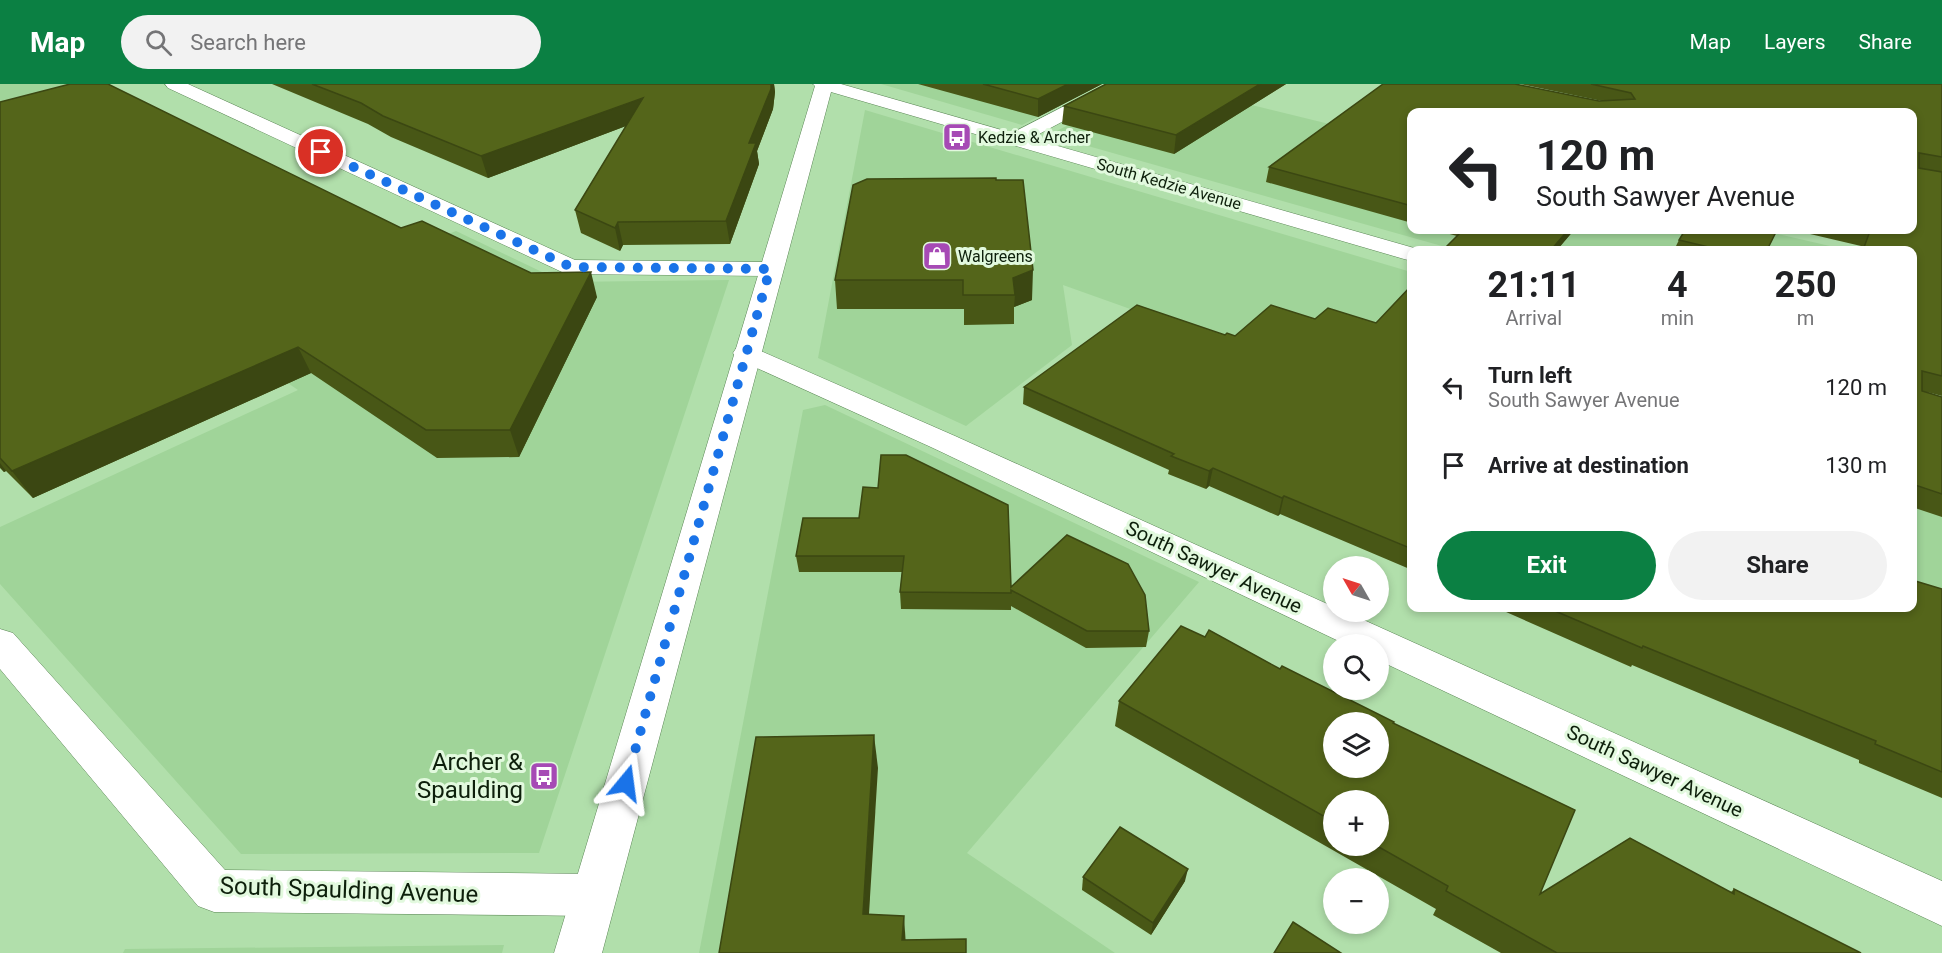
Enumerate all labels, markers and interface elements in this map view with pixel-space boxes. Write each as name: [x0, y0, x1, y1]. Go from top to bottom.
search box: [121, 15, 541, 69]
text: Map: [30, 26, 85, 59]
icon: search: [142, 26, 175, 59]
text: Search here: [190, 30, 306, 55]
text: Map: [1689, 30, 1731, 54]
text: Layers: [1764, 30, 1825, 54]
text: Share: [1858, 30, 1912, 54]
bus stop icon: Kedzie & Archer: [941, 121, 973, 153]
pin: [295, 126, 346, 177]
place label: Kedzie & Archer: [978, 128, 1091, 147]
text: 120 m: [1536, 131, 1655, 180]
icon: left: [1437, 132, 1515, 210]
icon: arrive: [304, 135, 337, 168]
street label: South Kedzie Avenue: [1095, 154, 1243, 214]
text: South Sawyer Avenue: [1536, 181, 1795, 213]
shop icon: Walgreens: [921, 240, 953, 272]
place label: Walgreens: [958, 247, 1033, 266]
text: 21:11: [1487, 264, 1580, 306]
text: 4: [1667, 264, 1688, 306]
text: 250: [1775, 264, 1837, 306]
text: Arrival: [1505, 306, 1562, 330]
text: min: [1661, 306, 1694, 330]
text: m: [1797, 306, 1814, 330]
text: Turn left: [1488, 363, 1572, 388]
icon: left: [1437, 371, 1470, 404]
text: 120 m: [1825, 375, 1887, 400]
text: South Sawyer Avenue: [1488, 388, 1680, 412]
icon: arrive: [1437, 449, 1470, 482]
text: Arrive at destination: [1488, 453, 1689, 478]
text: 130 m: [1825, 453, 1887, 478]
street label: South Sawyer Avenue: [1122, 516, 1306, 618]
button: Exit: [1437, 531, 1656, 600]
button: Share: [1668, 531, 1887, 600]
north arrow: [1323, 556, 1389, 622]
map controls: [1323, 556, 1389, 934]
button: search: [1323, 634, 1389, 700]
button: layers: [1323, 712, 1389, 778]
street label: South Sawyer Avenue: [1563, 720, 1747, 822]
place label: Archer & Spaulding: [417, 748, 523, 804]
position arrow: [594, 751, 658, 815]
bus stop icon: Archer & Spaulding: [528, 760, 560, 792]
button: +: [1323, 790, 1389, 856]
button: −: [1323, 868, 1389, 934]
street label: South Spaulding Avenue: [219, 871, 479, 909]

